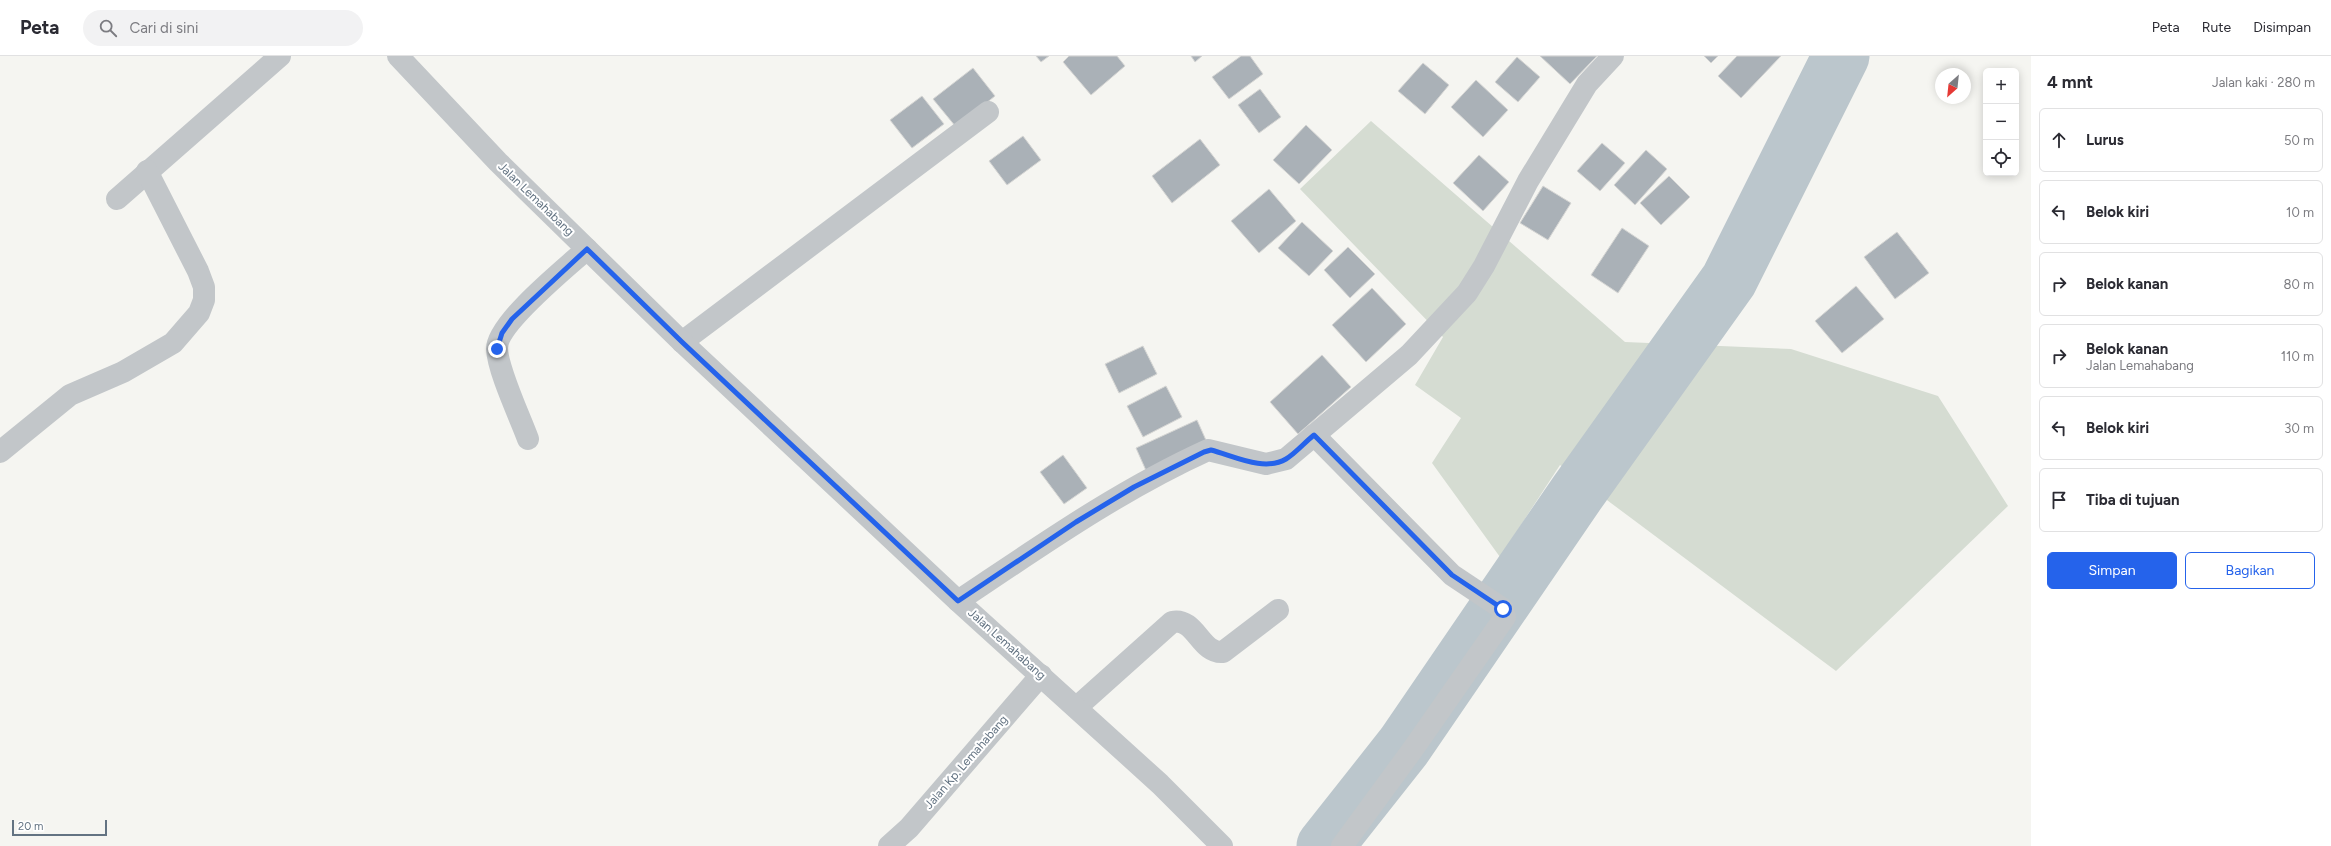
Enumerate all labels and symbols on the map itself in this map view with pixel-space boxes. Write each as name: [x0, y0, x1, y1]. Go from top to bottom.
north arrow: [1935, 68, 1971, 104]
street label: Jalan Lemahabang: [495, 159, 577, 239]
route end: [488, 340, 506, 358]
route start: [1494, 600, 1512, 618]
street label: Jalan Lemahabang: [965, 605, 1049, 683]
street label: Jalan Kp. Lemahabang: [922, 712, 1010, 812]
scale bar: [12, 818, 107, 837]

